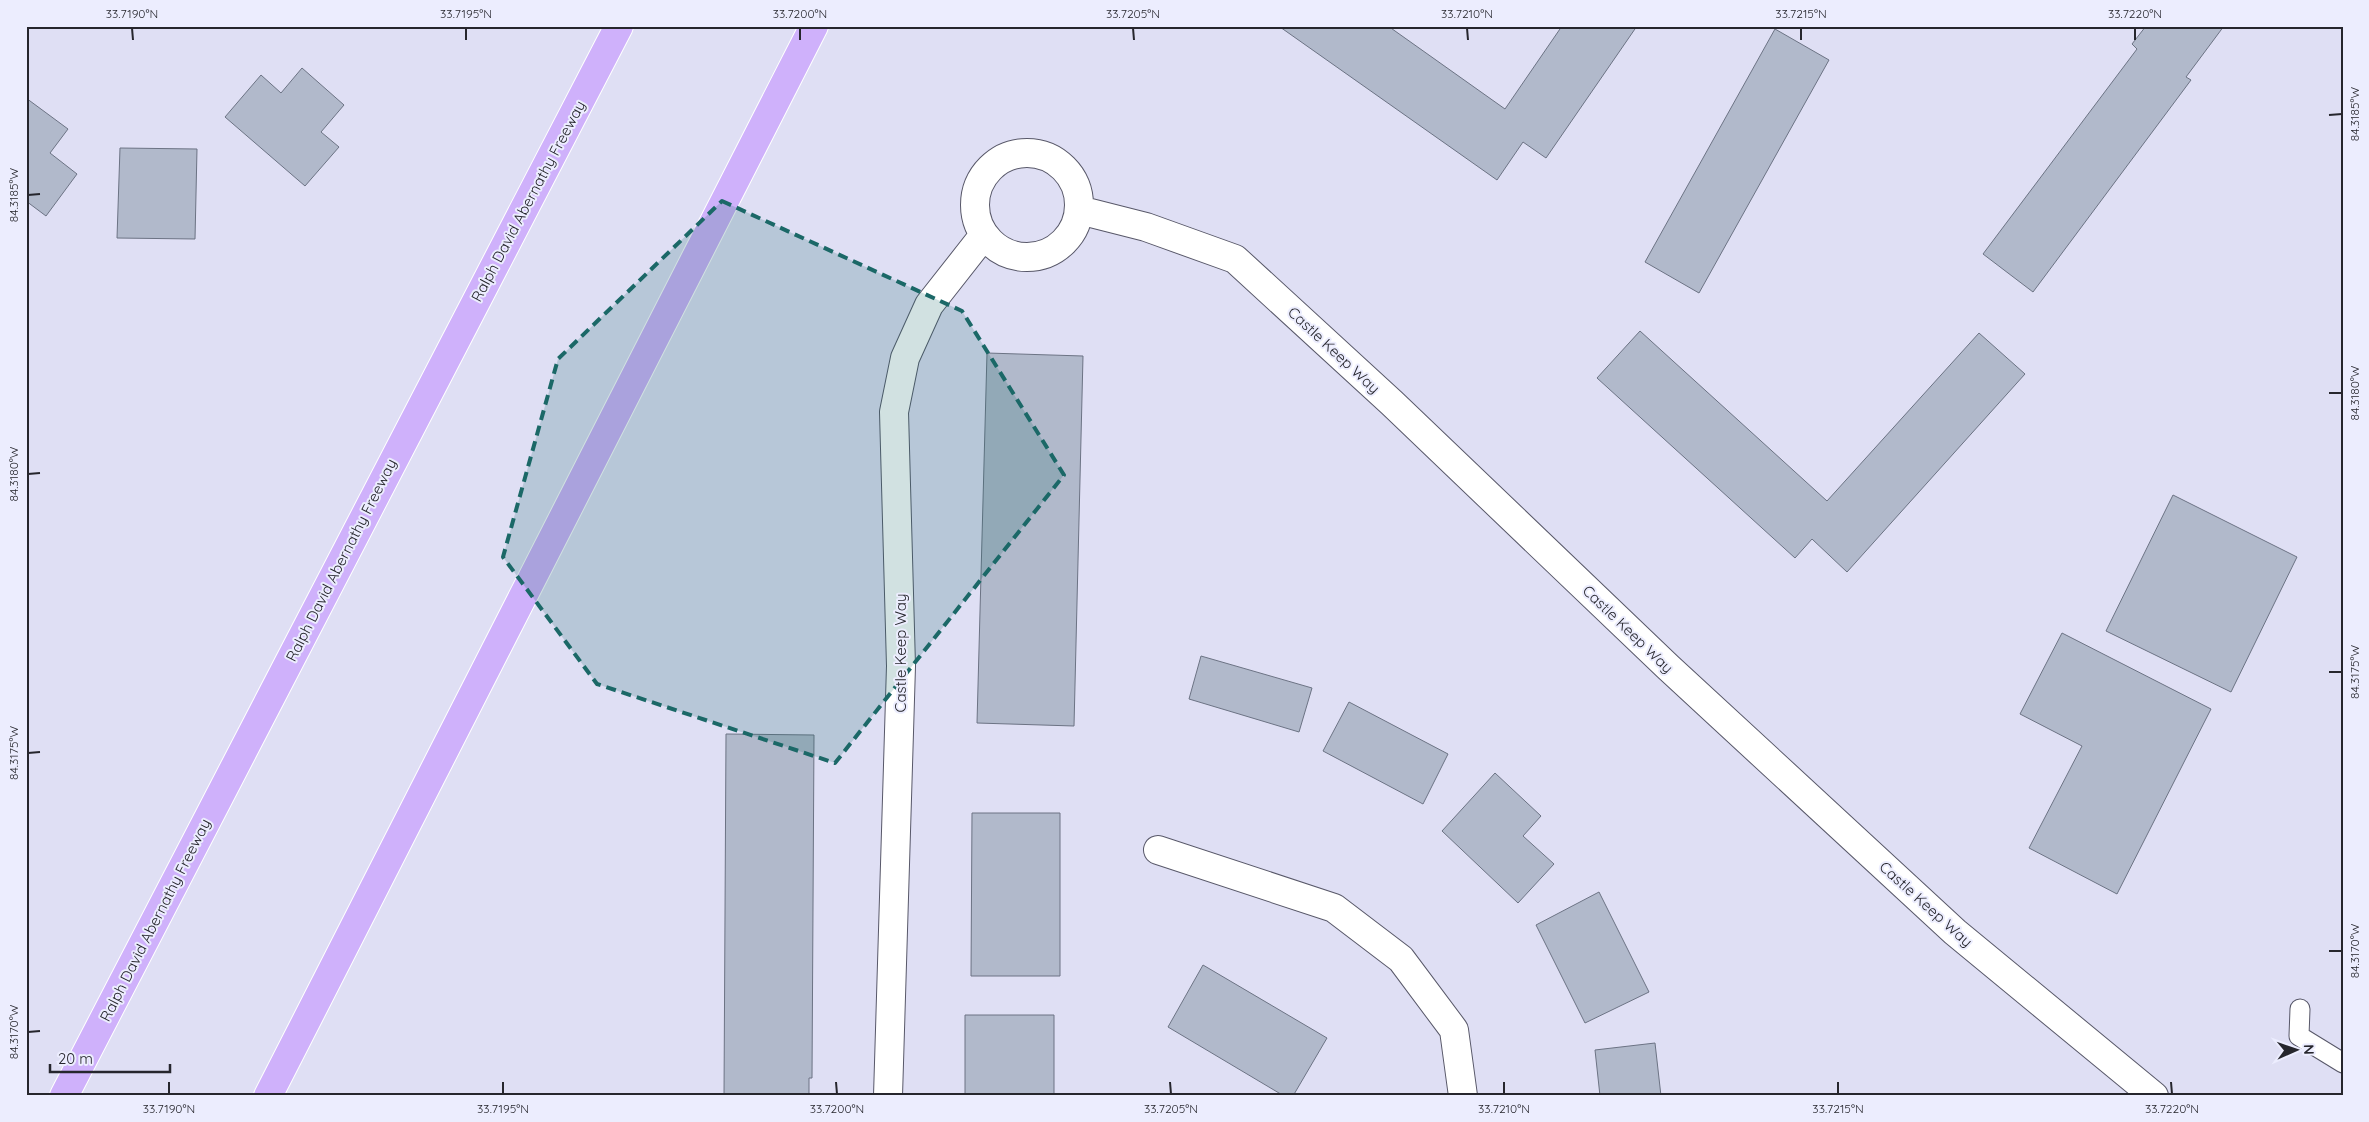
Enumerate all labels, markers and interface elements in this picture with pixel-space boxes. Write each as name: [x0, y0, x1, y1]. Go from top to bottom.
text: 33.7190°N: [106, 6, 158, 21]
text: 33.7195°N: [440, 6, 492, 21]
text: 33.7200°N: [773, 6, 827, 21]
text: 33.7205°N: [1106, 6, 1160, 21]
text: 33.7210°N: [1441, 6, 1493, 21]
text: 33.7215°N: [1775, 6, 1827, 21]
text: 33.7220°N: [2108, 6, 2162, 21]
text: 84.3185°W: [2347, 86, 2362, 141]
street label: Ralph David Abernathy Freeway: [467, 97, 589, 305]
text: 84.3185°W: [6, 167, 21, 222]
street label: Castle Keep Way: [1284, 303, 1384, 397]
text: 84.3180°W: [2347, 365, 2362, 420]
text: 84.3180°W: [6, 446, 21, 501]
street label: Ralph David Abernathy Freeway: [281, 455, 401, 665]
street label: Castle Keep Way: [1579, 581, 1677, 677]
street label: Castle Keep Way: [891, 594, 910, 712]
text: 84.3175°W: [2347, 645, 2362, 699]
text: 84.3175°W: [6, 726, 21, 780]
street label: Ralph David Abernathy Freeway: [95, 815, 215, 1025]
street label: Castle Keep Way: [1876, 857, 1976, 951]
text: 84.3170°W: [2347, 923, 2362, 978]
text: 84.3170°W: [6, 1004, 21, 1059]
north arrow: [2272, 1024, 2322, 1074]
scale bar: [50, 1042, 170, 1074]
text: N: [2300, 1044, 2318, 1055]
text: 20 m: [58, 1049, 93, 1068]
text: 33.7190°N: [143, 1101, 195, 1116]
text: 33.7195°N: [477, 1101, 529, 1116]
text: 33.7200°N: [810, 1101, 864, 1116]
text: 33.7205°N: [1144, 1101, 1198, 1116]
text: 33.7210°N: [1478, 1101, 1530, 1116]
text: 33.7215°N: [1812, 1101, 1864, 1116]
text: 33.7220°N: [2145, 1101, 2199, 1116]

